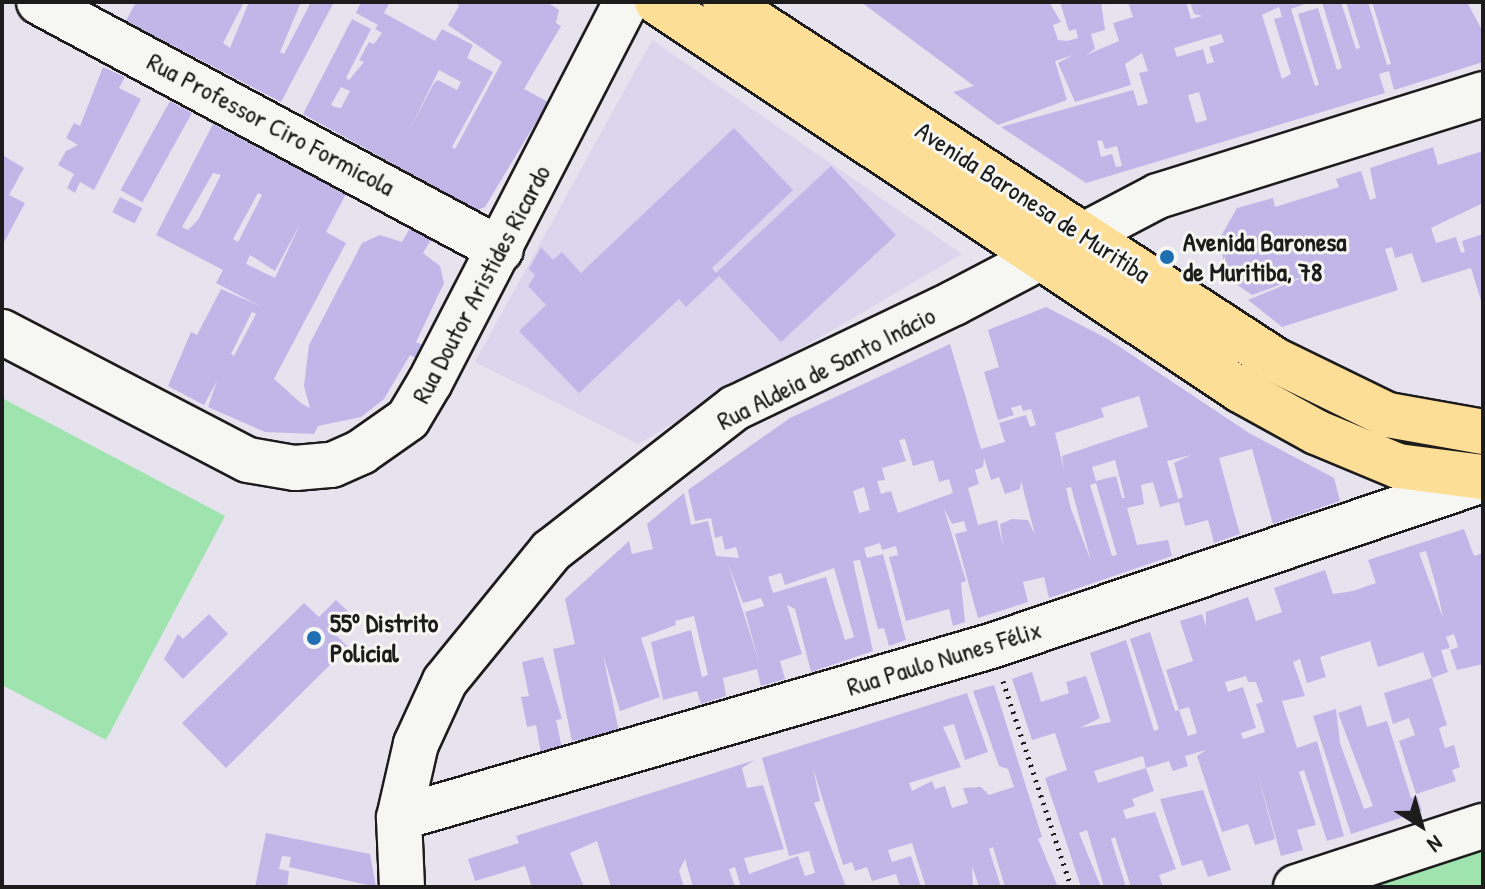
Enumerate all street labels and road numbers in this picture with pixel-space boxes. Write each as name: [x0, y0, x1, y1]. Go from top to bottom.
street label: Rua Professor Ciro Formicola: [142, 46, 400, 202]
street label: Avenida Baronesa de Muritiba: [910, 114, 1156, 290]
street label: Rua Doutor Aristides Ricardo: [405, 160, 557, 408]
street label: Rua Aldeia de Santo Inácio: [712, 299, 940, 437]
street label: Rua Paulo Nunes Félix: [843, 614, 1045, 702]

